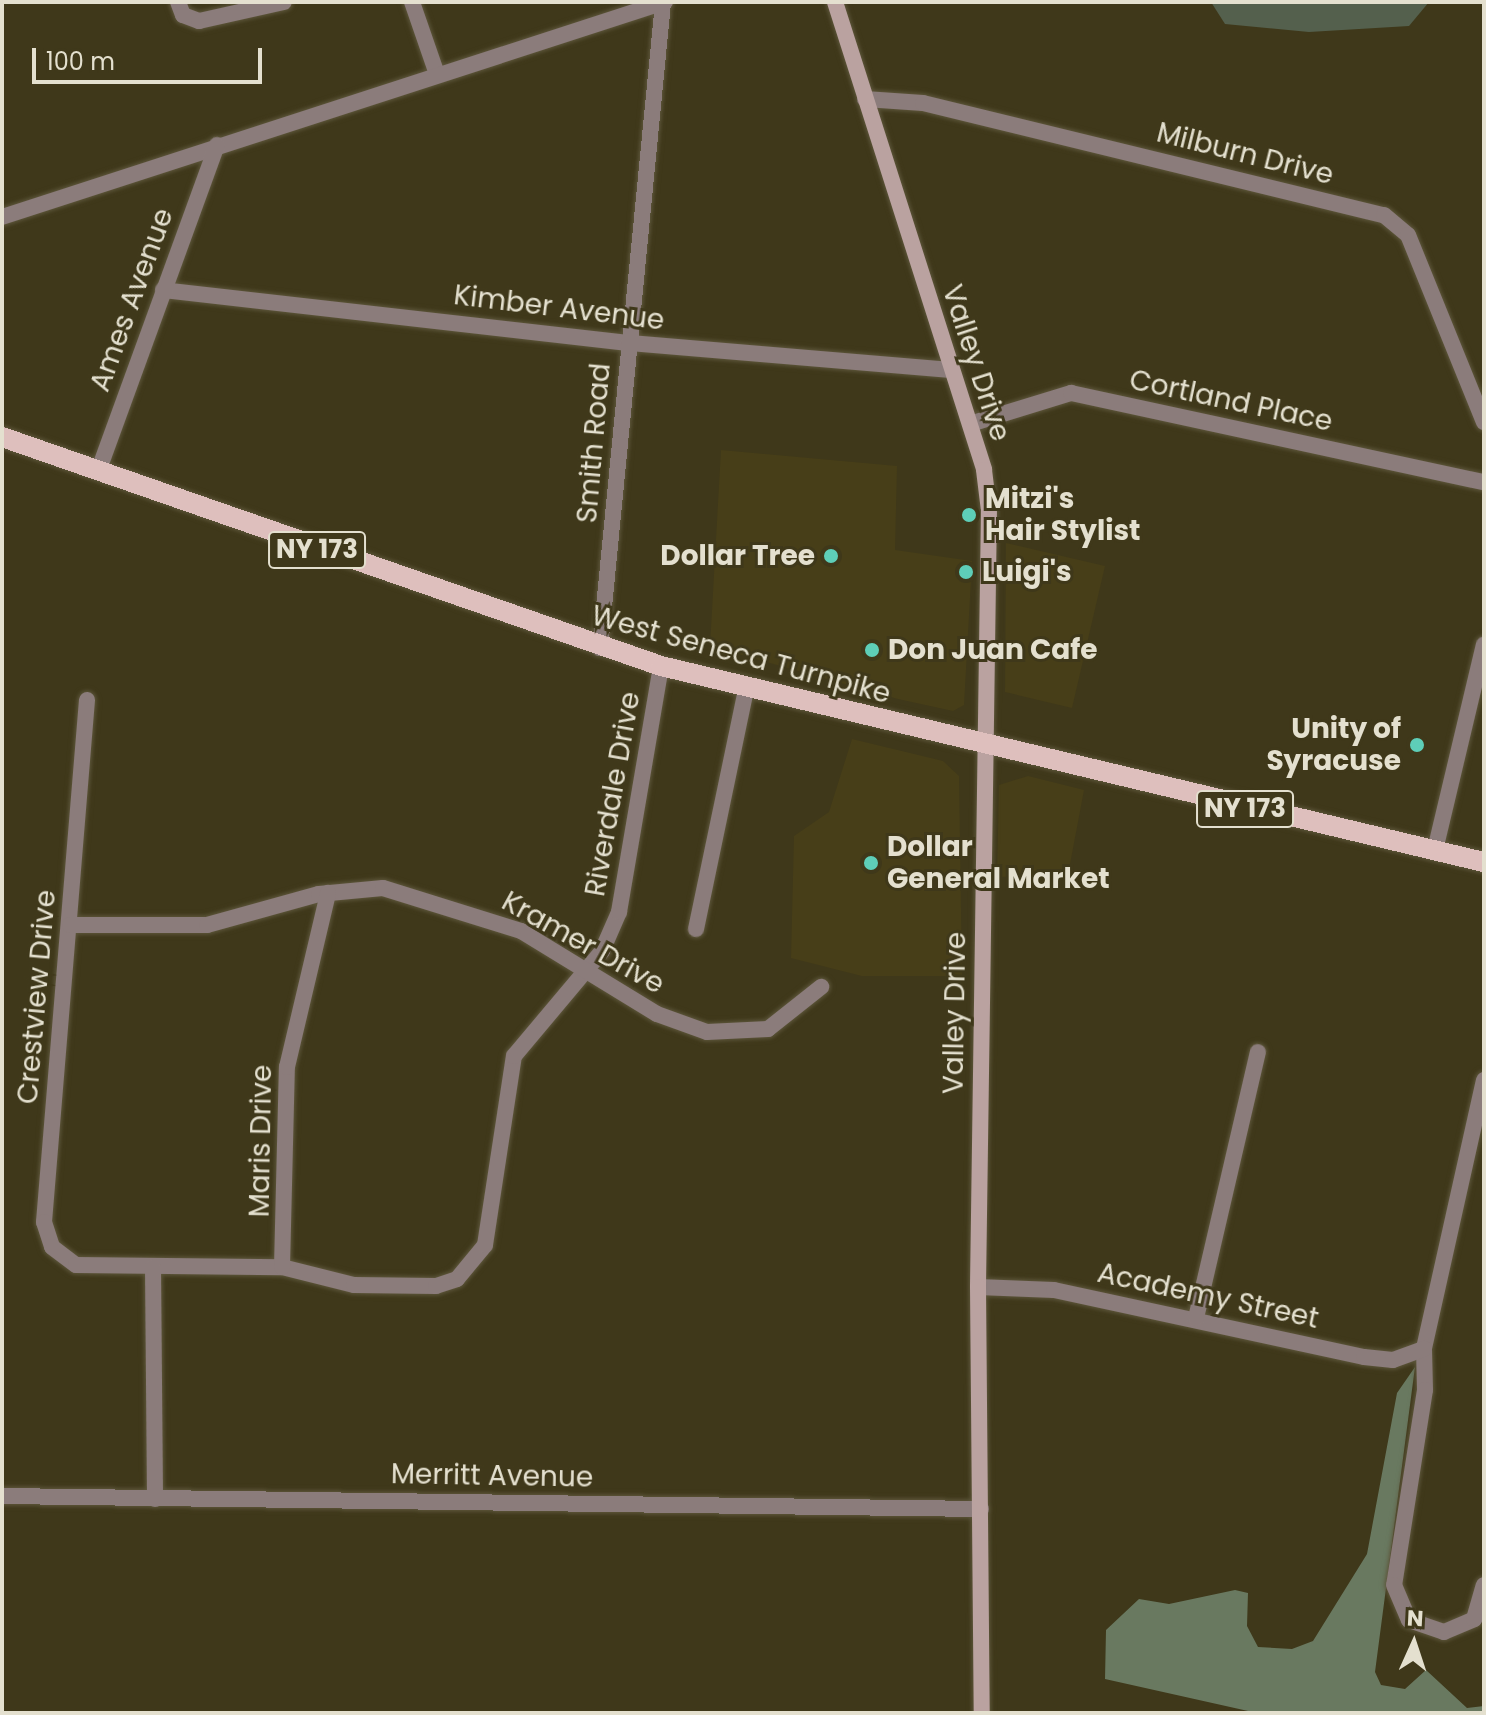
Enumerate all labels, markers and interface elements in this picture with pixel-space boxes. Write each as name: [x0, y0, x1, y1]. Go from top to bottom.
scale bar: [36, 32, 266, 82]
text: 100 m: [46, 45, 115, 78]
street label: Milburn Drive: [1153, 116, 1337, 192]
street label: Ames Avenue: [83, 204, 181, 396]
street label: Kimber Avenue: [452, 278, 666, 338]
street label: Valley Drive: [935, 281, 1017, 445]
street label: Smith Road: [570, 362, 618, 524]
street label: Cortland Place: [1126, 363, 1336, 439]
place label: Mitzi's Hair Stylist: [985, 482, 1140, 548]
marker: Mitzi's Hair Stylist: [960, 506, 978, 524]
road number: NY 173: [267, 528, 367, 572]
place label: Dollar Tree: [660, 539, 815, 573]
marker: Dollar Tree: [822, 547, 840, 565]
place label: Luigi's: [982, 555, 1072, 589]
marker: Luigi's: [957, 563, 975, 581]
street label: West Seneca Turnpike: [588, 599, 894, 711]
place label: Don Juan Cafe: [888, 633, 1098, 667]
marker: Don Juan Cafe: [863, 641, 881, 659]
street label: Riverdale Drive: [578, 689, 648, 899]
place label: Unity of Syracuse: [1266, 712, 1401, 778]
marker: Unity of Syracuse: [1408, 736, 1426, 754]
road number: NY 173: [1195, 787, 1295, 831]
place label: Dollar General Market: [887, 830, 1110, 896]
marker: Dollar General Market: [862, 854, 880, 872]
street label: Kramer Drive: [496, 885, 670, 1001]
street label: Crestview Drive: [11, 889, 63, 1105]
street label: Valley Drive: [937, 932, 973, 1094]
street label: Maris Drive: [243, 1064, 279, 1218]
street label: Academy Street: [1094, 1256, 1322, 1336]
street label: Merritt Avenue: [391, 1457, 593, 1495]
north arrow: [1374, 1603, 1454, 1683]
text: N: [1406, 1603, 1424, 1634]

